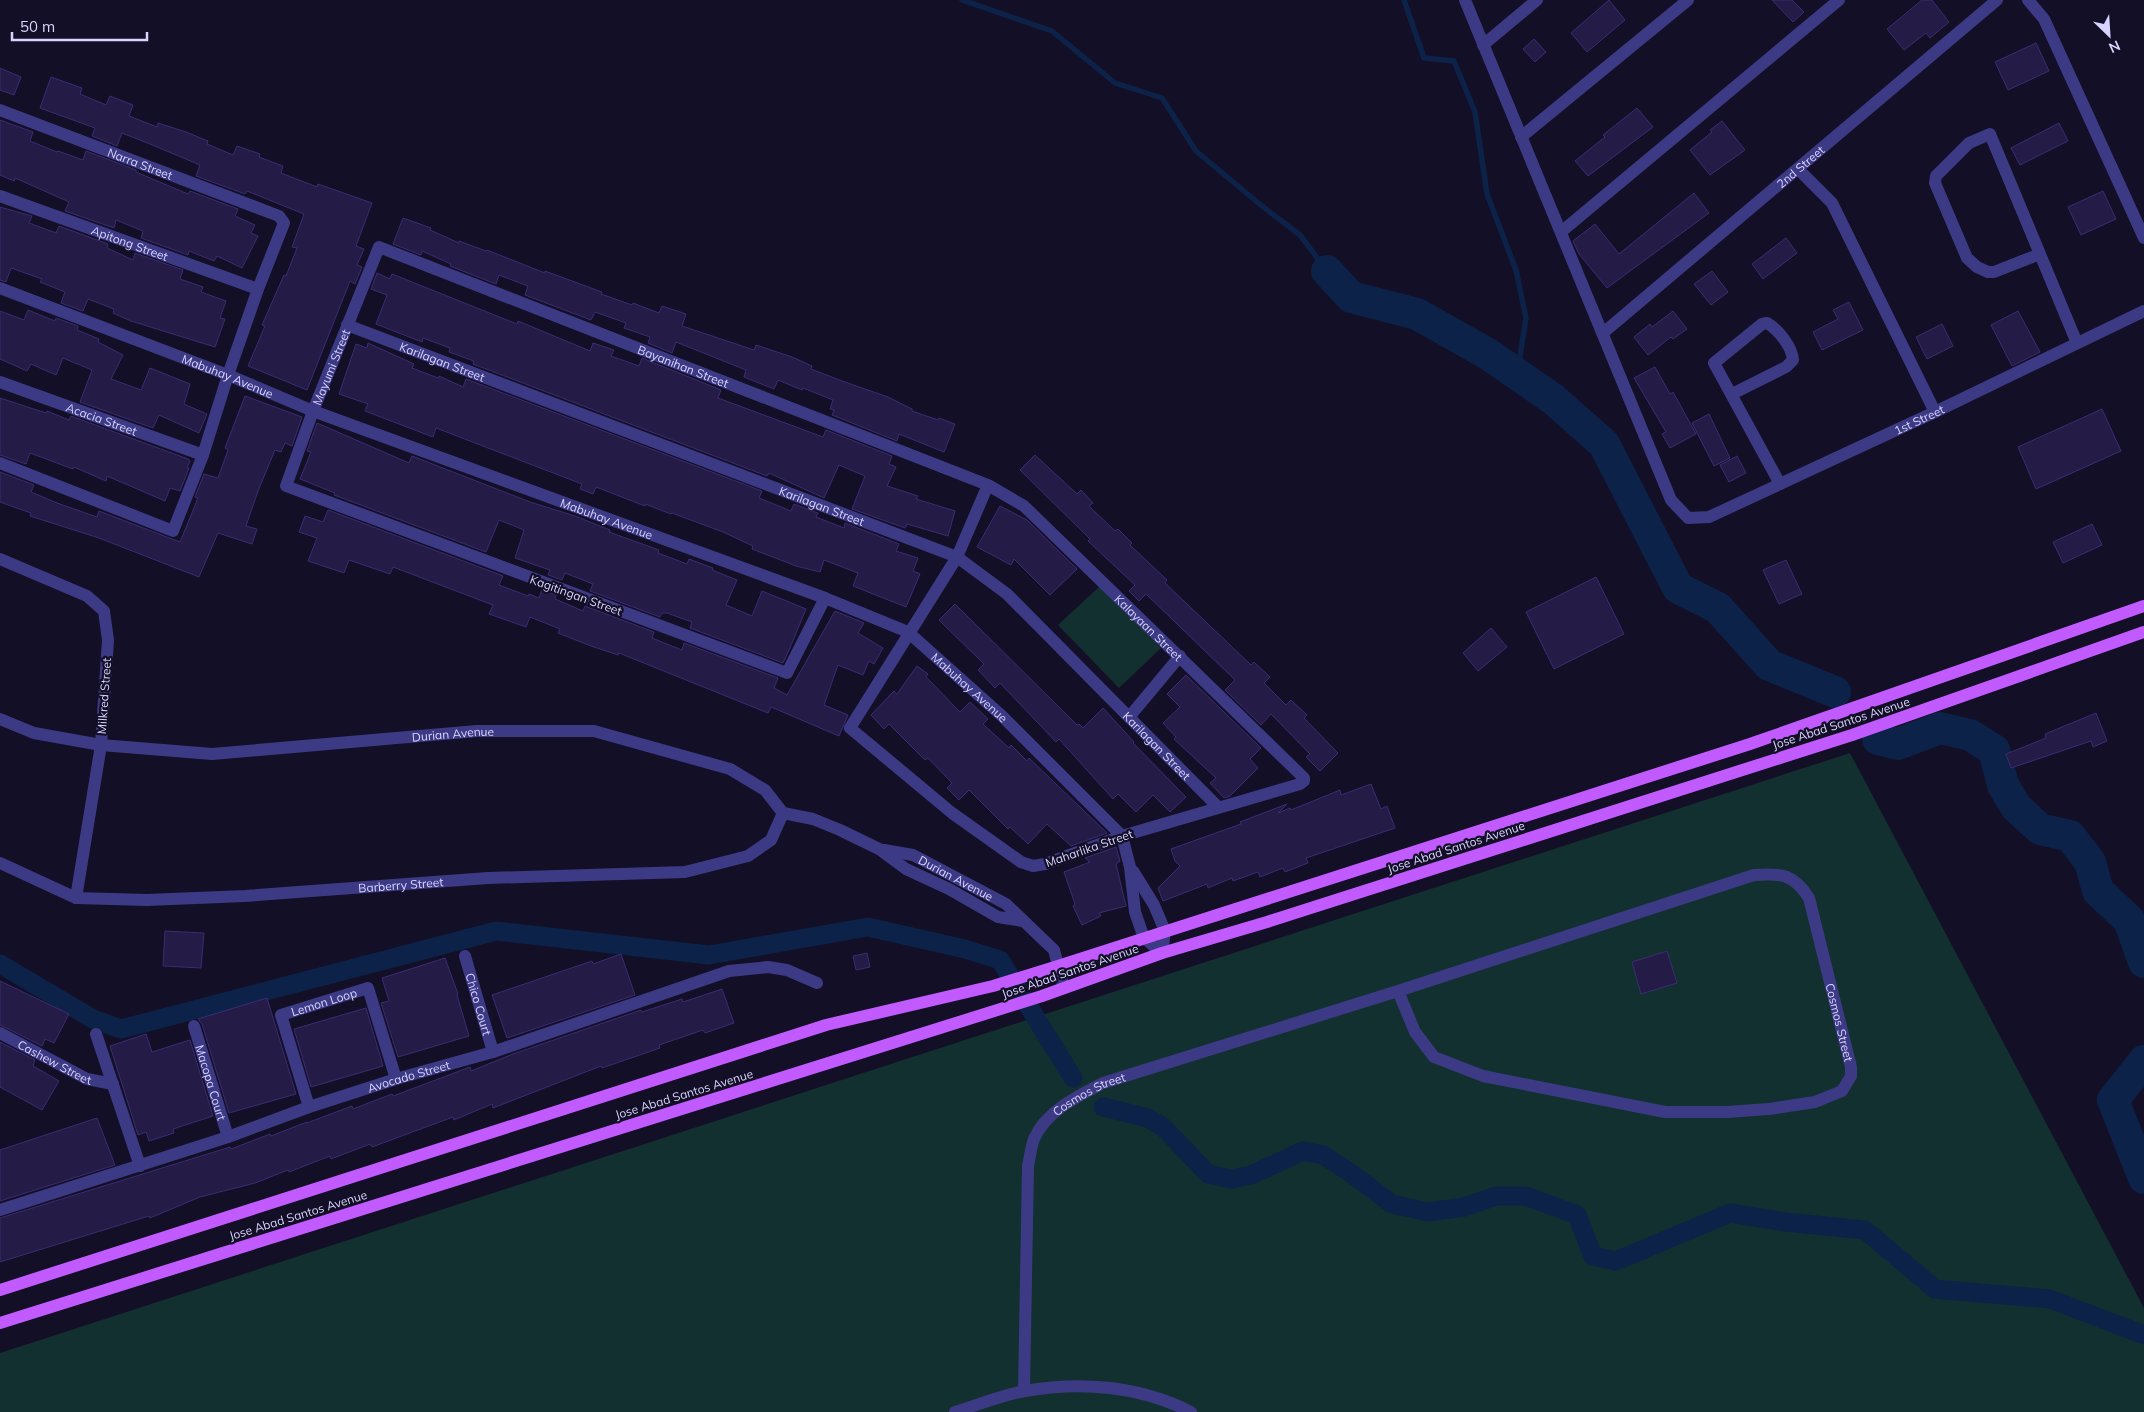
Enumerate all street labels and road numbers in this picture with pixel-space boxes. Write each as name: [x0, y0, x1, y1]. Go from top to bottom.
street label: 2nd Street: [1773, 142, 1827, 191]
street label: Narra Street: [106, 144, 175, 182]
street label: Apitong Street: [89, 222, 170, 264]
street label: Mayumi Street: [309, 327, 353, 407]
street label: Karilagan Street: [398, 338, 487, 384]
street label: Bayanihan Street: [636, 341, 731, 390]
street label: Mabuhay Avenue: [180, 351, 276, 401]
street label: Acacia Street: [64, 399, 139, 438]
street label: 1st Street: [1891, 401, 1946, 438]
street label: Karilagan Street: [777, 483, 867, 529]
street label: Mabuhay Avenue: [558, 495, 655, 542]
street label: Kagitingan Street: [528, 571, 624, 619]
street label: Kalayaan Street: [1112, 591, 1186, 664]
street label: Mabuhay Avenue: [929, 649, 1011, 725]
street label: Milkred Street: [94, 657, 114, 735]
street label: Jose Abad Santos Avenue: [1770, 694, 1912, 752]
street label: Karilagan Street: [1120, 708, 1194, 783]
street label: Durian Avenue: [411, 723, 494, 744]
street label: Jose Abad Santos Avenue: [1385, 818, 1527, 876]
street label: Maharlika Street: [1043, 826, 1135, 870]
street label: Durian Avenue: [916, 852, 996, 903]
street label: Barberry Street: [358, 874, 444, 895]
street label: Jose Abad Santos Avenue: [1000, 941, 1140, 1001]
street label: Chico Court: [463, 971, 495, 1037]
street label: Cosmos Street: [1823, 981, 1857, 1063]
street label: Lemon Loop: [289, 984, 359, 1019]
street label: Cashew Street: [15, 1036, 93, 1087]
street label: Macopa Court: [193, 1043, 230, 1122]
street label: Avocado Street: [365, 1057, 451, 1095]
street label: Jose Abad Santos Avenue: [613, 1066, 755, 1122]
street label: Cosmos Street: [1049, 1069, 1127, 1119]
street label: Jose Abad Santos Avenue: [227, 1187, 369, 1243]

